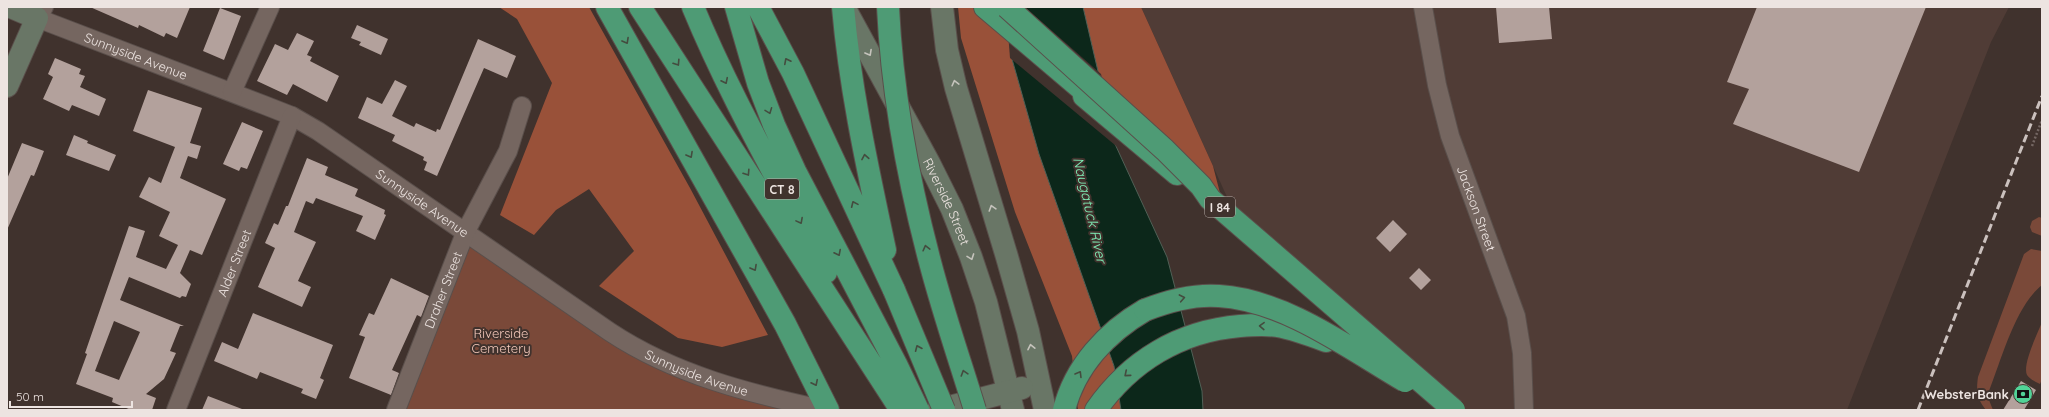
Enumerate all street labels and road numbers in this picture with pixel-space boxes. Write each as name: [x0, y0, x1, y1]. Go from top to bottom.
street label: Sunnyside Avenue: [82, 29, 190, 83]
street label: Riverside Street: [920, 155, 973, 247]
street label: Jackson Street: [1454, 164, 1499, 253]
street label: Sunnyside Avenue: [373, 165, 472, 240]
road number: CT 8: [765, 179, 799, 199]
road number: I 84: [1205, 197, 1235, 217]
street label: Alder Street: [214, 227, 254, 299]
street label: Draher Street: [421, 249, 465, 331]
street label: Sunnyside Avenue: [642, 346, 750, 399]

